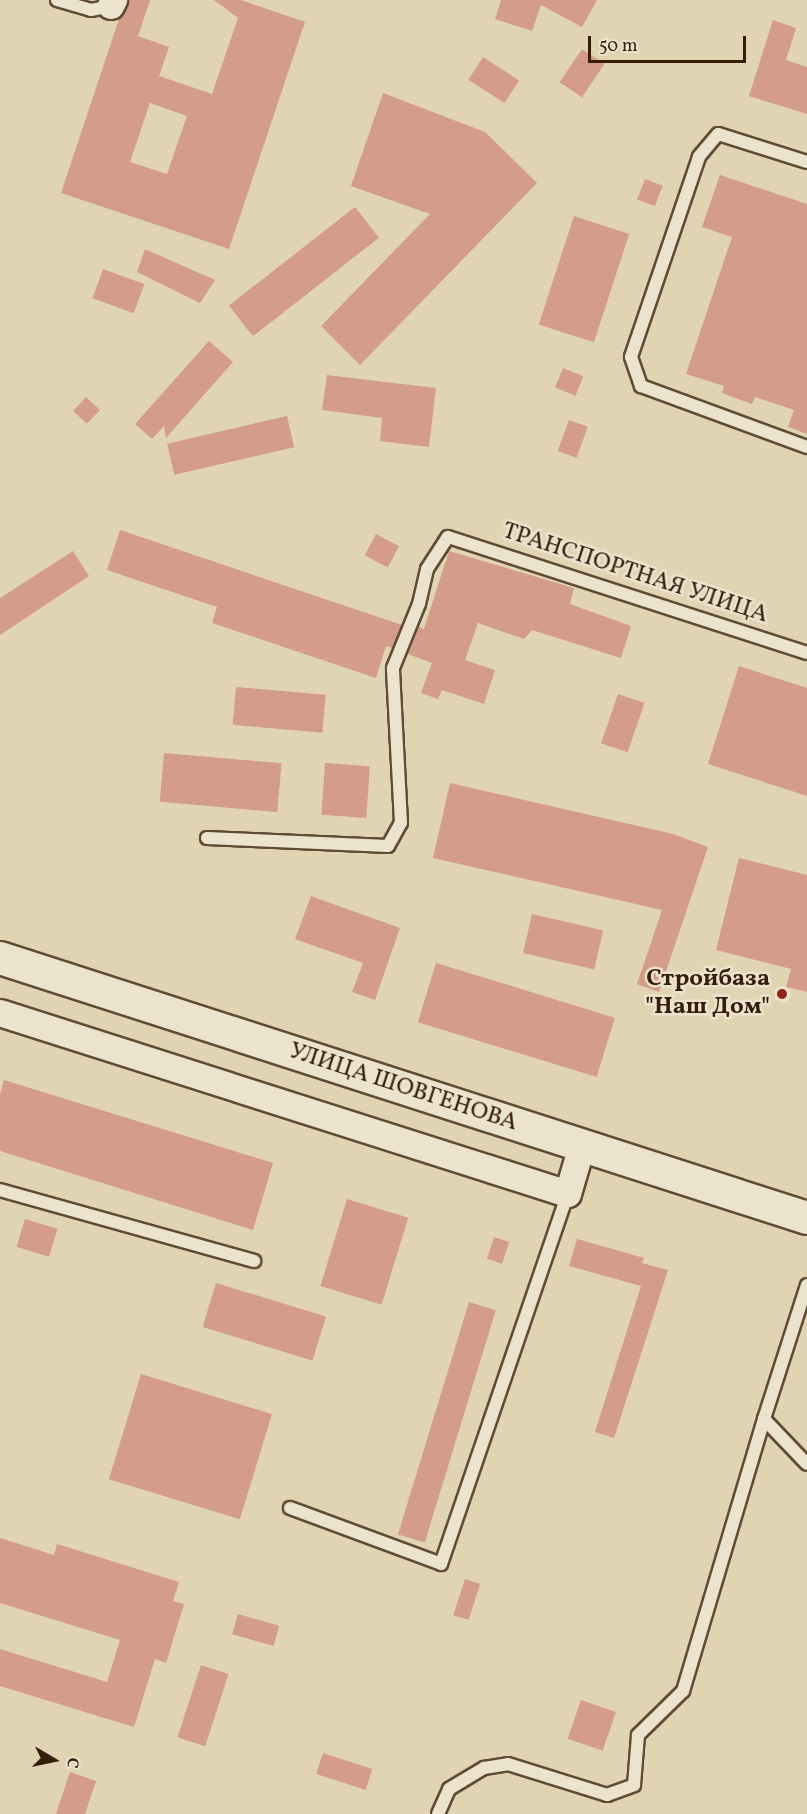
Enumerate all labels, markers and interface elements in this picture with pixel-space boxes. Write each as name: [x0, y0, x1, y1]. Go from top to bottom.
scale bar: [591, 24, 748, 62]
text: 50 m: [599, 34, 638, 59]
street label: ТРАНСПОРТНАЯ УЛИЦА: [498, 517, 772, 631]
place label: Стройбаза "Наш Дом": [645, 966, 770, 1022]
marker: Стройбаза "Наш Дом": [775, 987, 789, 1001]
street label: УЛИЦА ШОВГЕНОВА: [285, 1037, 521, 1139]
north arrow: [24, 1730, 84, 1790]
text: С: [60, 1756, 83, 1770]

